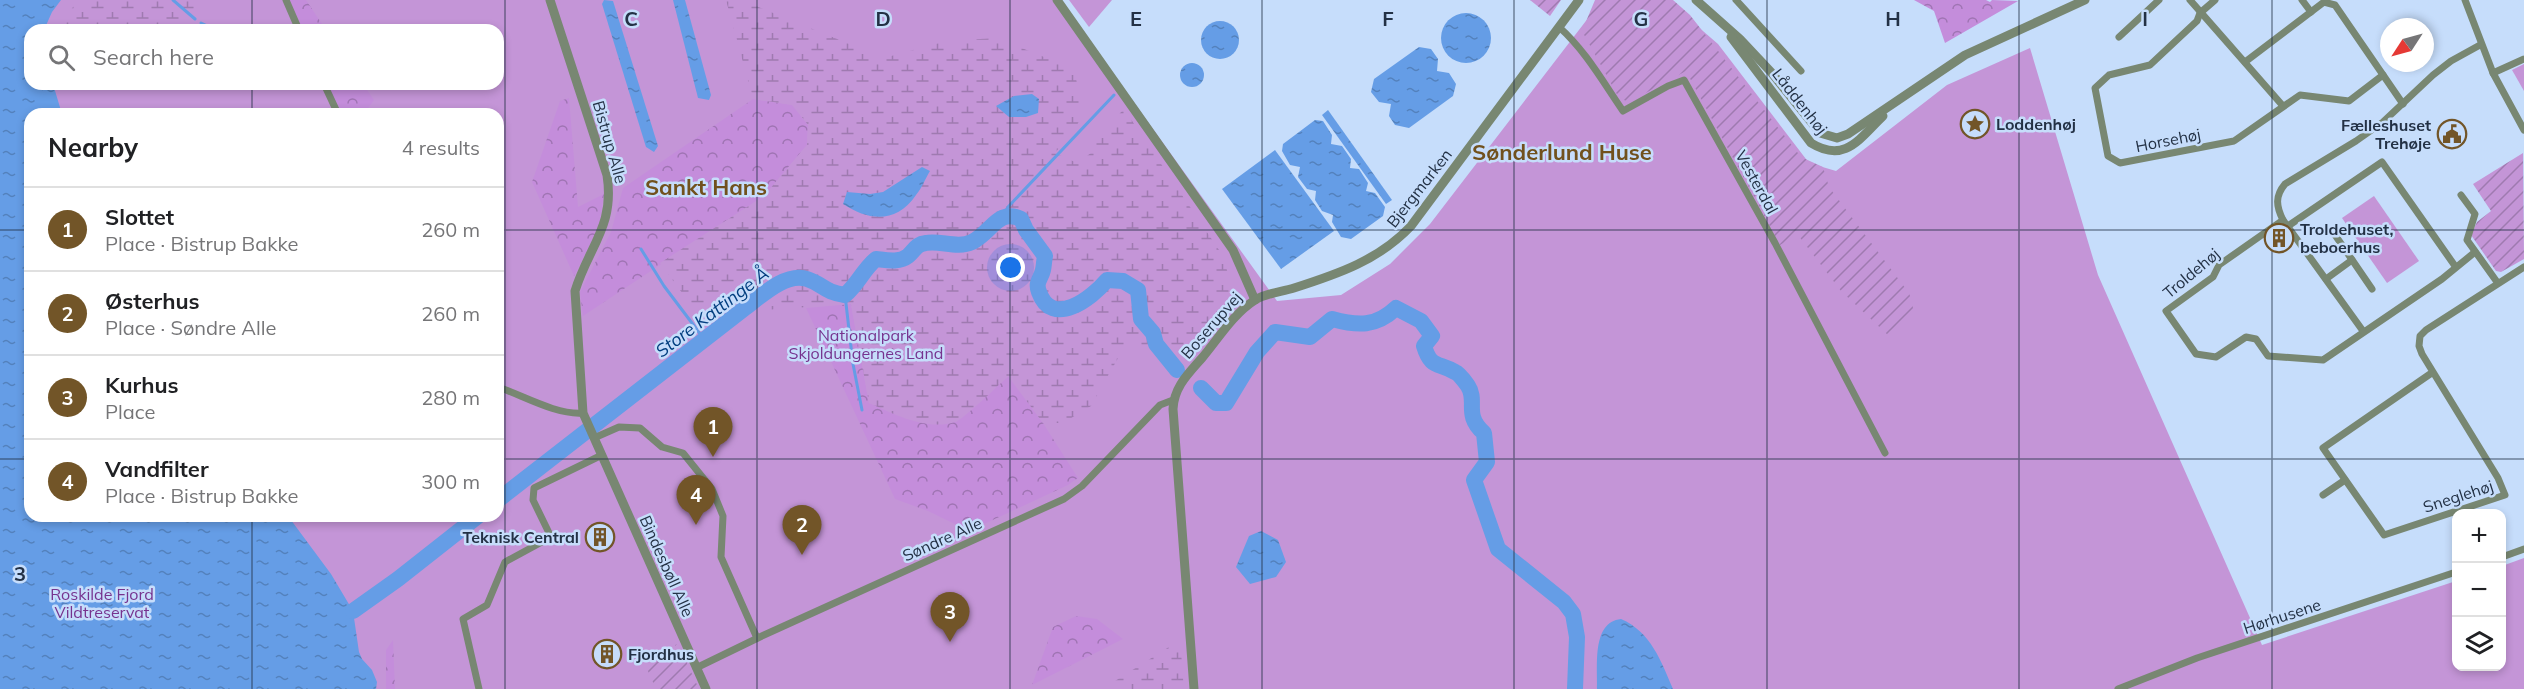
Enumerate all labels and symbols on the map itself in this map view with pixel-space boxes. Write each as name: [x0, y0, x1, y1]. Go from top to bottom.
text: C: [624, 6, 638, 31]
text: D: [875, 6, 891, 31]
text: E: [1130, 6, 1142, 31]
text: F: [1382, 6, 1394, 31]
text: G: [1634, 6, 1648, 31]
text: H: [1885, 6, 1901, 31]
text: I: [2142, 6, 2148, 31]
north arrow: [2380, 18, 2434, 72]
street label: Låddenhøj: [1768, 64, 1832, 138]
street label: Bistrup Alle: [589, 98, 631, 186]
place icon: Loddenhøj: [1959, 108, 1991, 140]
place label: Loddenhøj: [1996, 114, 2076, 134]
place label: Fælleshuset Trehøje: [2341, 115, 2431, 153]
public building icon: Fælleshuset Trehøje: [2436, 118, 2468, 150]
street label: Horsehøj: [2134, 124, 2202, 156]
district label: Sønderlund Huse: [1472, 138, 1652, 166]
street label: Bjergmarken: [1382, 145, 1456, 231]
street label: Vesterdal: [1731, 147, 1783, 217]
district label: Sankt Hans: [645, 173, 767, 201]
place label: Troldehuset, beboerhus: [2300, 219, 2393, 257]
building icon: Troldehuset, beboerhus: [2263, 222, 2295, 254]
street label: Troldehøj: [2159, 244, 2223, 302]
your location: [996, 253, 1025, 282]
water label: Store Kattinge Å: [651, 262, 773, 362]
street label: Boserupvej: [1177, 287, 1245, 363]
park label: Nationalpark Skjoldungernes Land: [789, 325, 943, 363]
pin: 1: [694, 408, 732, 457]
street label: Sneglehøj: [2420, 475, 2496, 517]
pin: 4: [676, 476, 716, 525]
pin: 2: [782, 506, 822, 555]
street label: Bindesbøll Alle: [636, 512, 698, 620]
street label: Søndre Alle: [899, 513, 985, 565]
building icon: Teknisk Central: [584, 521, 616, 553]
place label: Teknisk Central: [463, 527, 579, 547]
text: 3: [14, 561, 26, 586]
park label: Roskilde Fjord Vildtreservat: [50, 584, 154, 622]
pin: 3: [930, 592, 970, 642]
street label: Hørhusene: [2241, 594, 2323, 638]
building icon: Fjordhus: [591, 638, 623, 670]
place label: Fjordhus: [628, 644, 694, 664]

